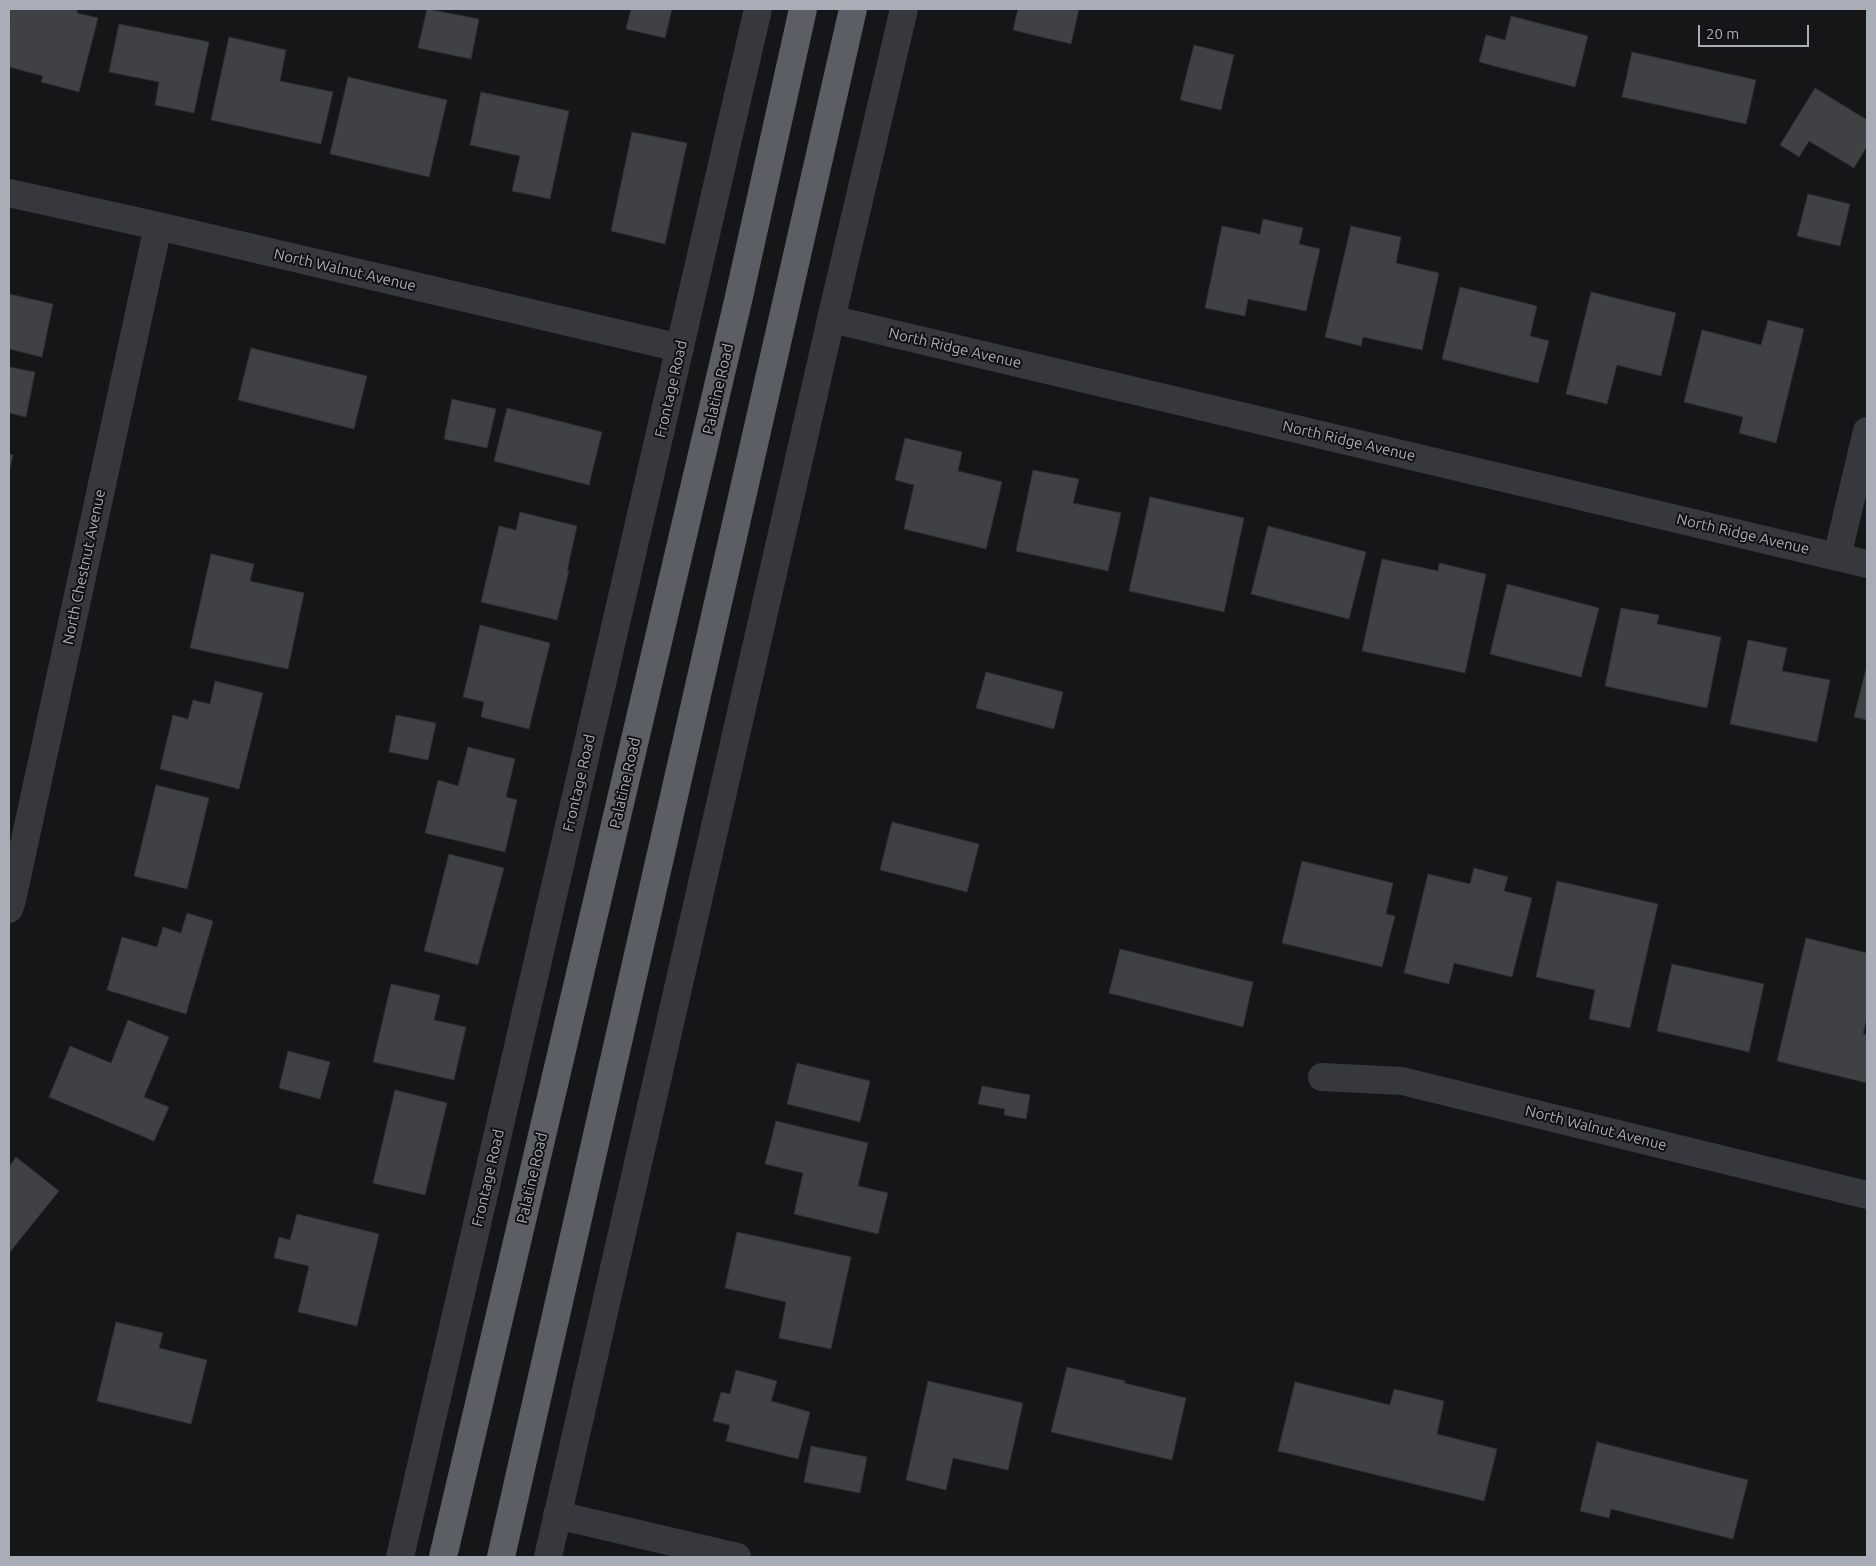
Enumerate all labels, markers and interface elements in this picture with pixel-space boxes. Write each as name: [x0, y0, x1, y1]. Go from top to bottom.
scale bar: [1701, 15, 1812, 47]
text: 20 m: [1706, 25, 1739, 42]
street label: North Walnut Avenue: [272, 245, 418, 295]
street label: North Ridge Avenue: [887, 324, 1023, 372]
street label: Frontage Road: [651, 339, 691, 439]
street label: Palatine Road: [699, 342, 737, 436]
street label: North Ridge Avenue: [1281, 417, 1417, 465]
street label: North Chestnut Avenue: [59, 488, 109, 646]
street label: North Ridge Avenue: [1675, 510, 1811, 558]
street label: Frontage Road: [559, 733, 599, 833]
street label: Palatine Road: [606, 736, 644, 830]
street label: North Walnut Avenue: [1523, 1102, 1669, 1154]
street label: Frontage Road: [468, 1128, 508, 1228]
street label: Palatine Road: [513, 1131, 551, 1225]

